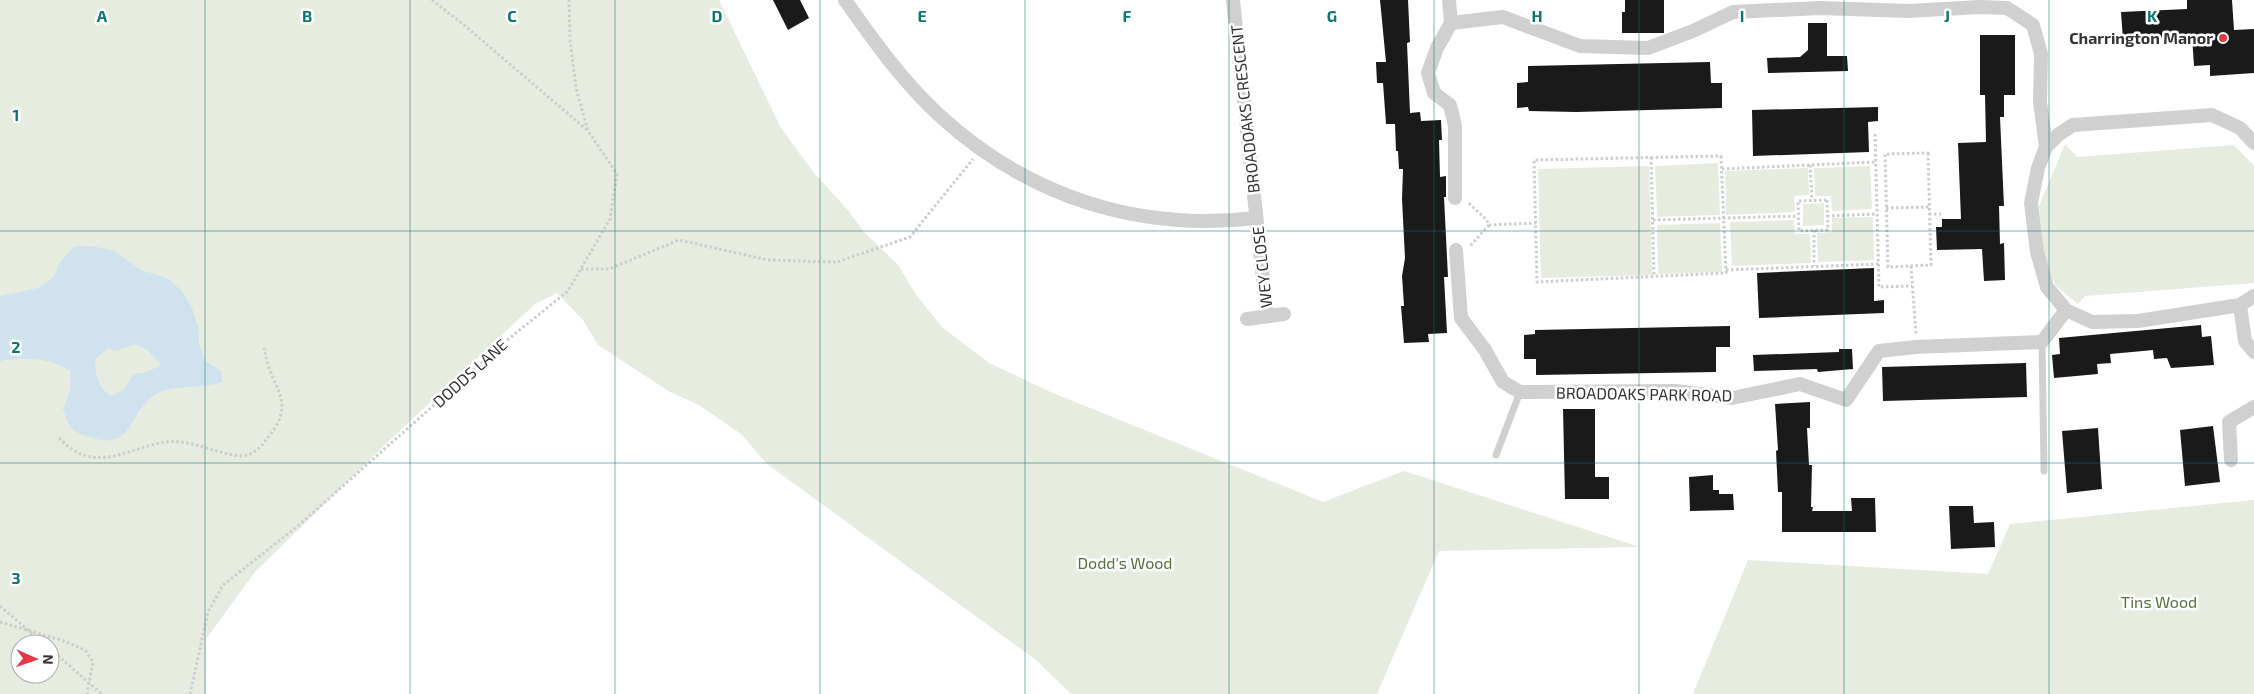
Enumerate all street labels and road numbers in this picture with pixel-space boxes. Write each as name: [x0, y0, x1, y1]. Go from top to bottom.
street label: BROADOAKS CRESCENT: [1226, 24, 1263, 194]
street label: WEY CLOSE: [1248, 225, 1275, 309]
street label: DODDS LANE: [429, 334, 511, 411]
street label: BROADOAKS PARK ROAD: [1556, 382, 1732, 405]

